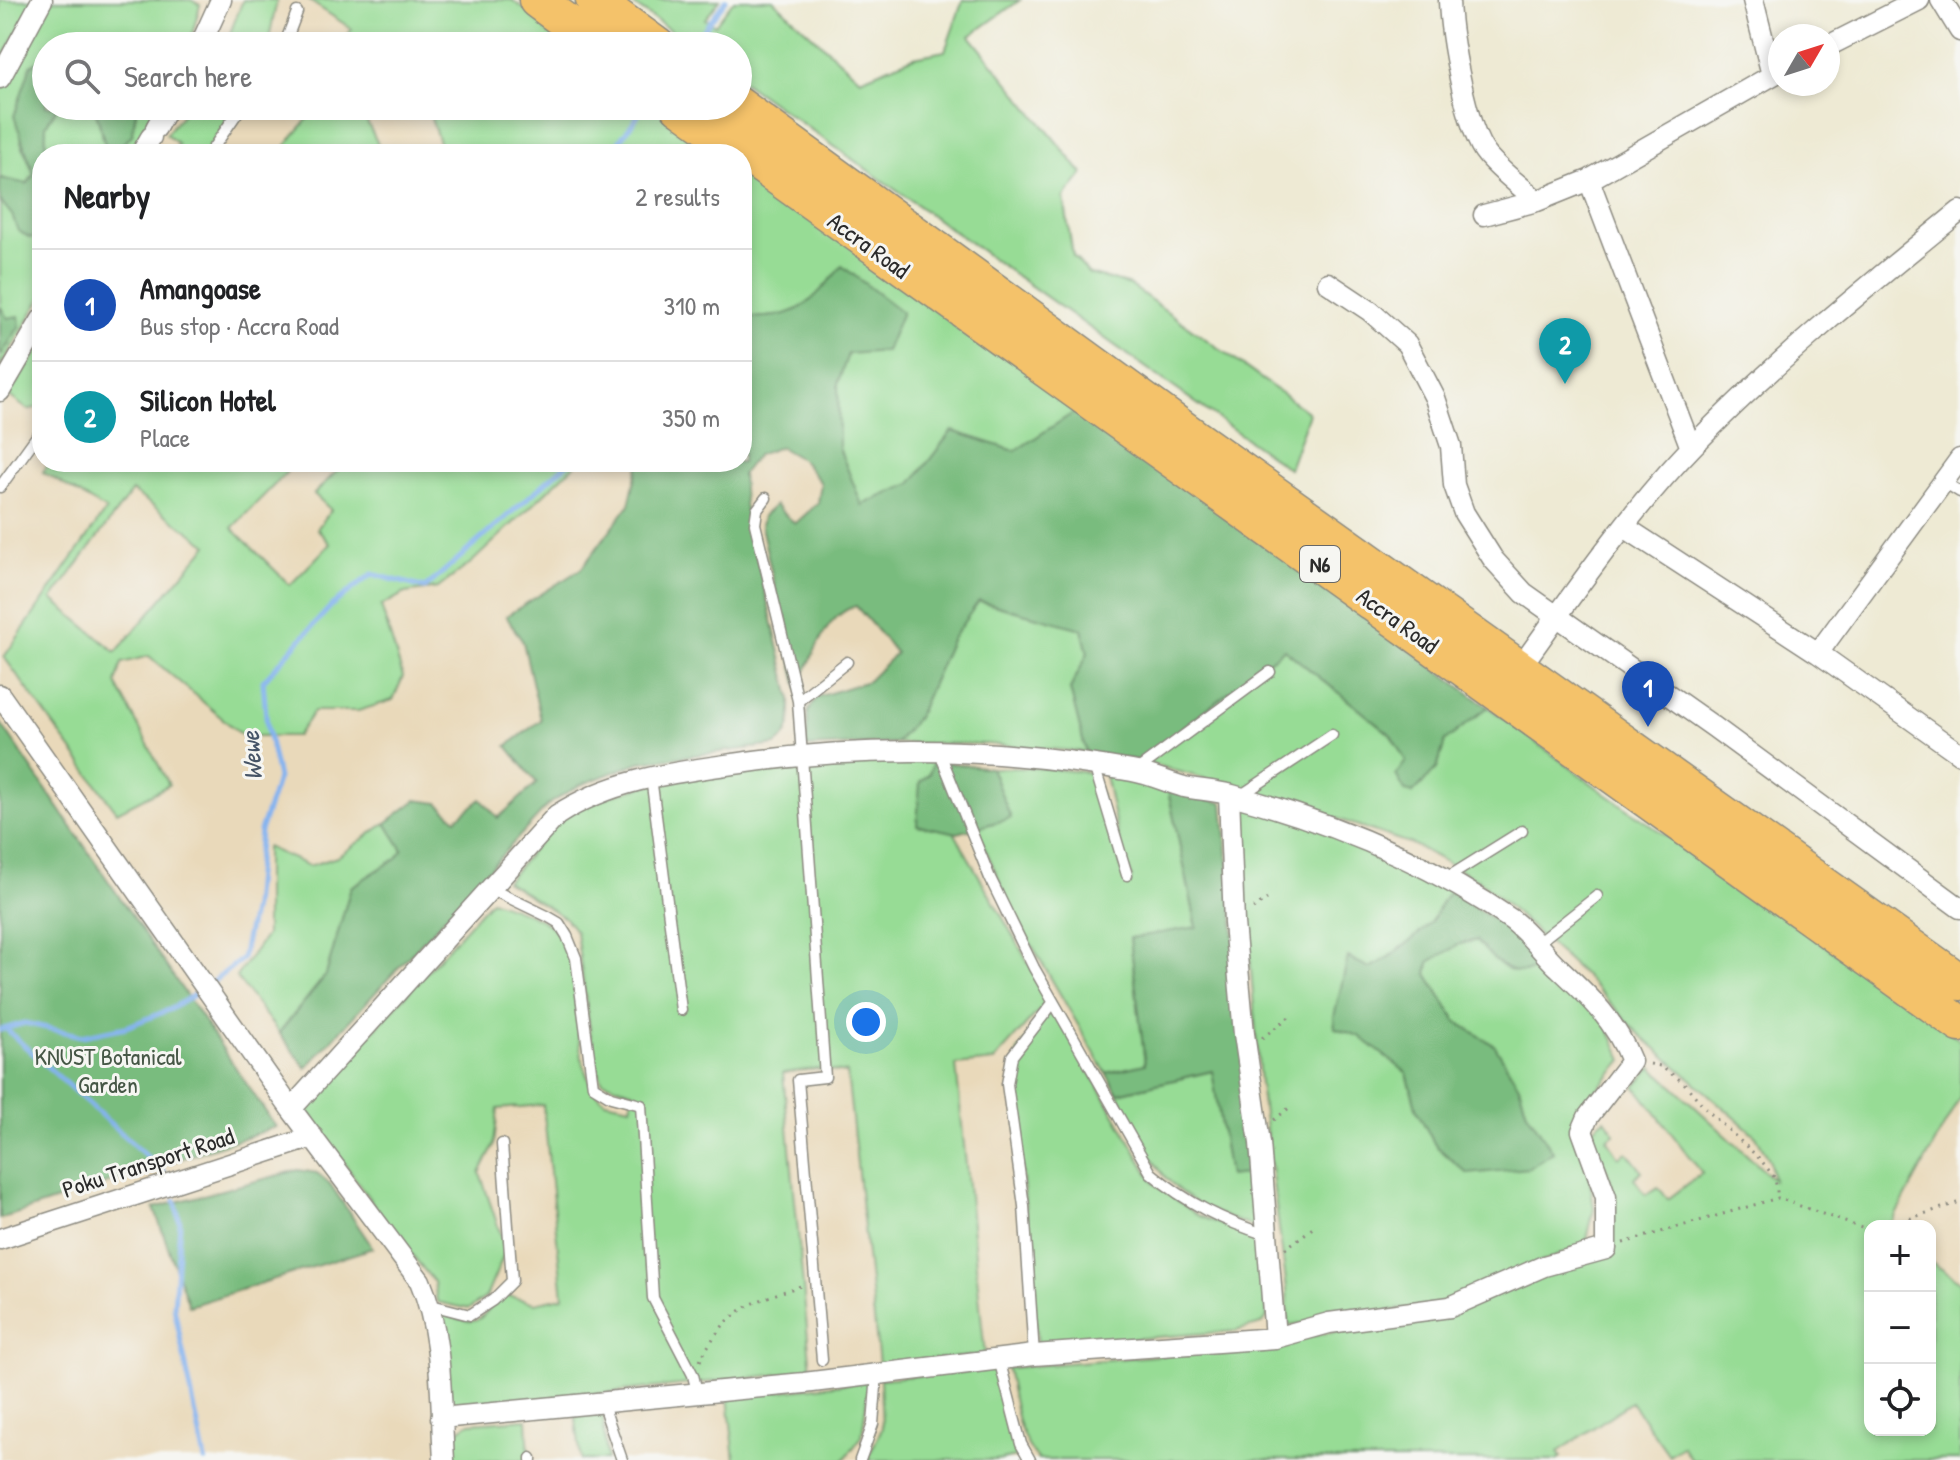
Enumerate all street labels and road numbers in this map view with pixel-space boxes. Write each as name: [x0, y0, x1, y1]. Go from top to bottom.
street label: Accra Road: [822, 204, 916, 286]
road number: N6: [1300, 546, 1340, 582]
street label: Accra Road: [1351, 579, 1445, 661]
street label: Poku Transport Road: [58, 1119, 238, 1205]

